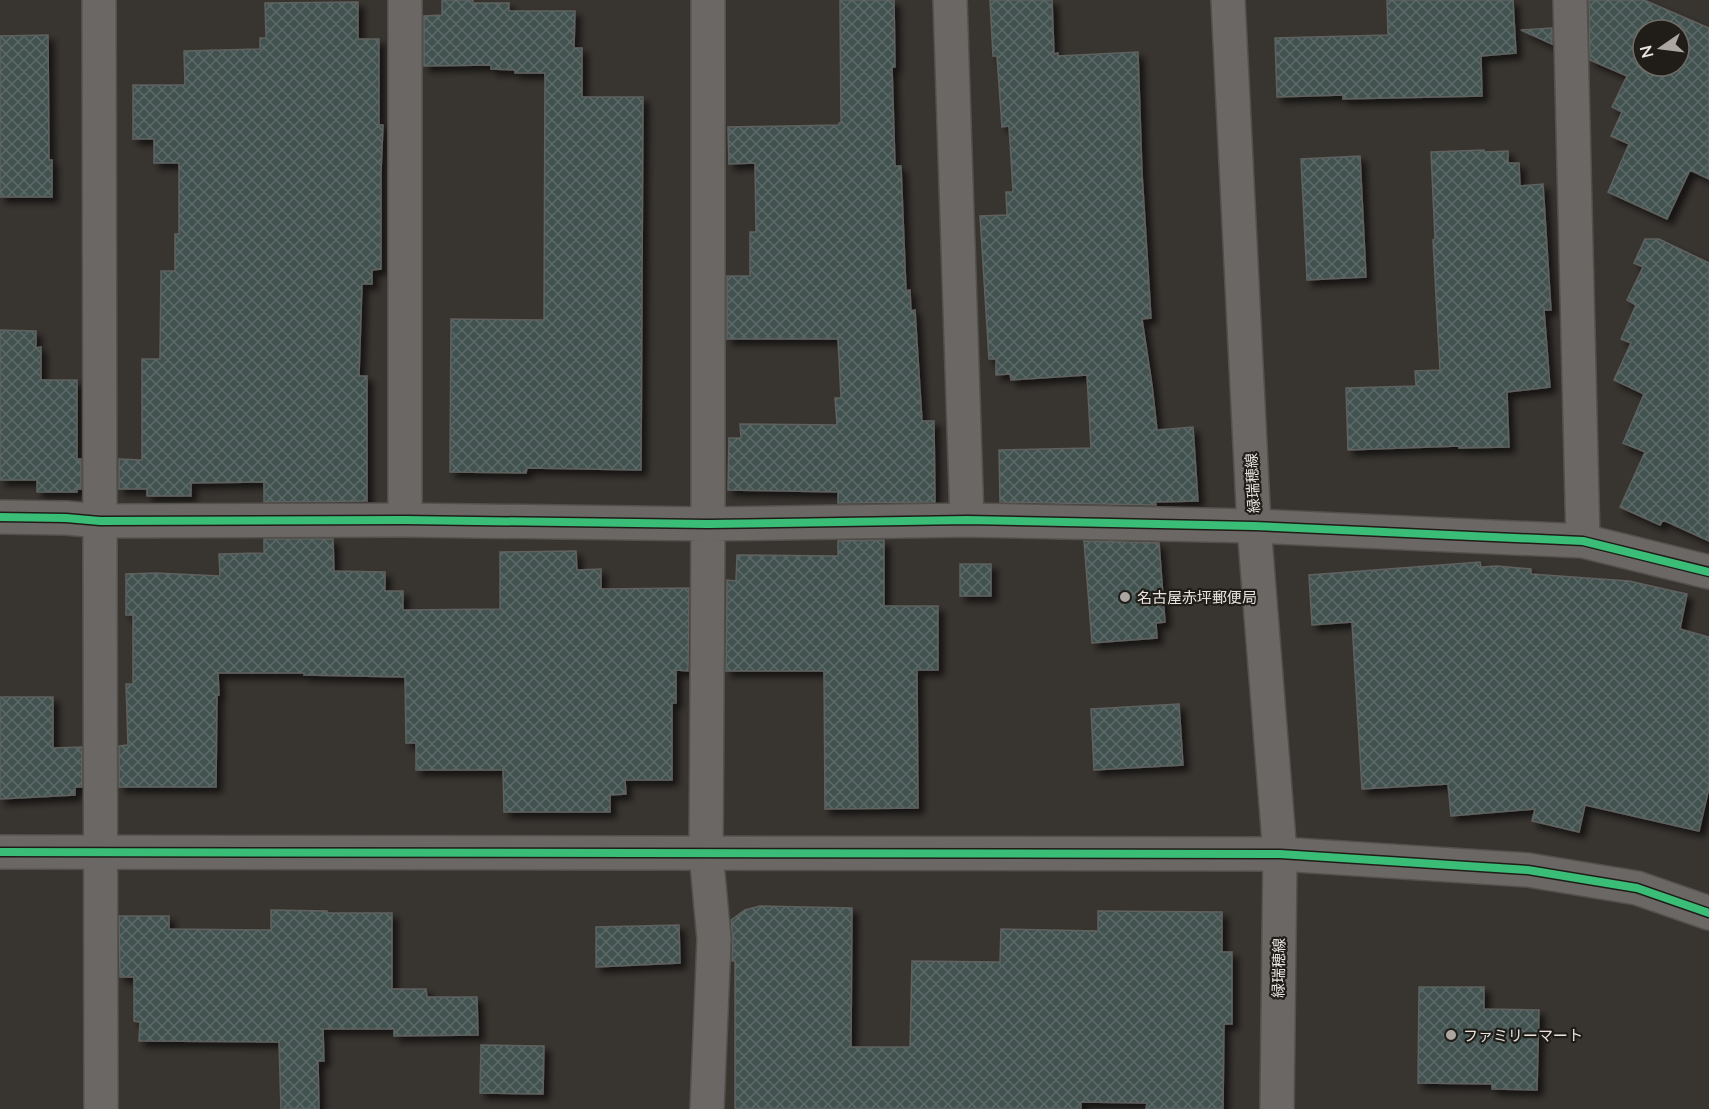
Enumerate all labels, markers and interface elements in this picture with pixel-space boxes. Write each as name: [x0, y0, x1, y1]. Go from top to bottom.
north arrow: [1631, 18, 1691, 78]
text: N: [1635, 43, 1657, 60]
street label: 緑瑞穂線: [1241, 453, 1263, 513]
place label: 名古屋赤坪郵便局: [1137, 588, 1257, 606]
marker: 名古屋赤坪郵便局: [1118, 590, 1132, 604]
street label: 緑瑞穂線: [1268, 938, 1288, 998]
place label: ファミリーマート: [1463, 1026, 1583, 1044]
marker: ファミリーマート: [1444, 1028, 1458, 1042]

